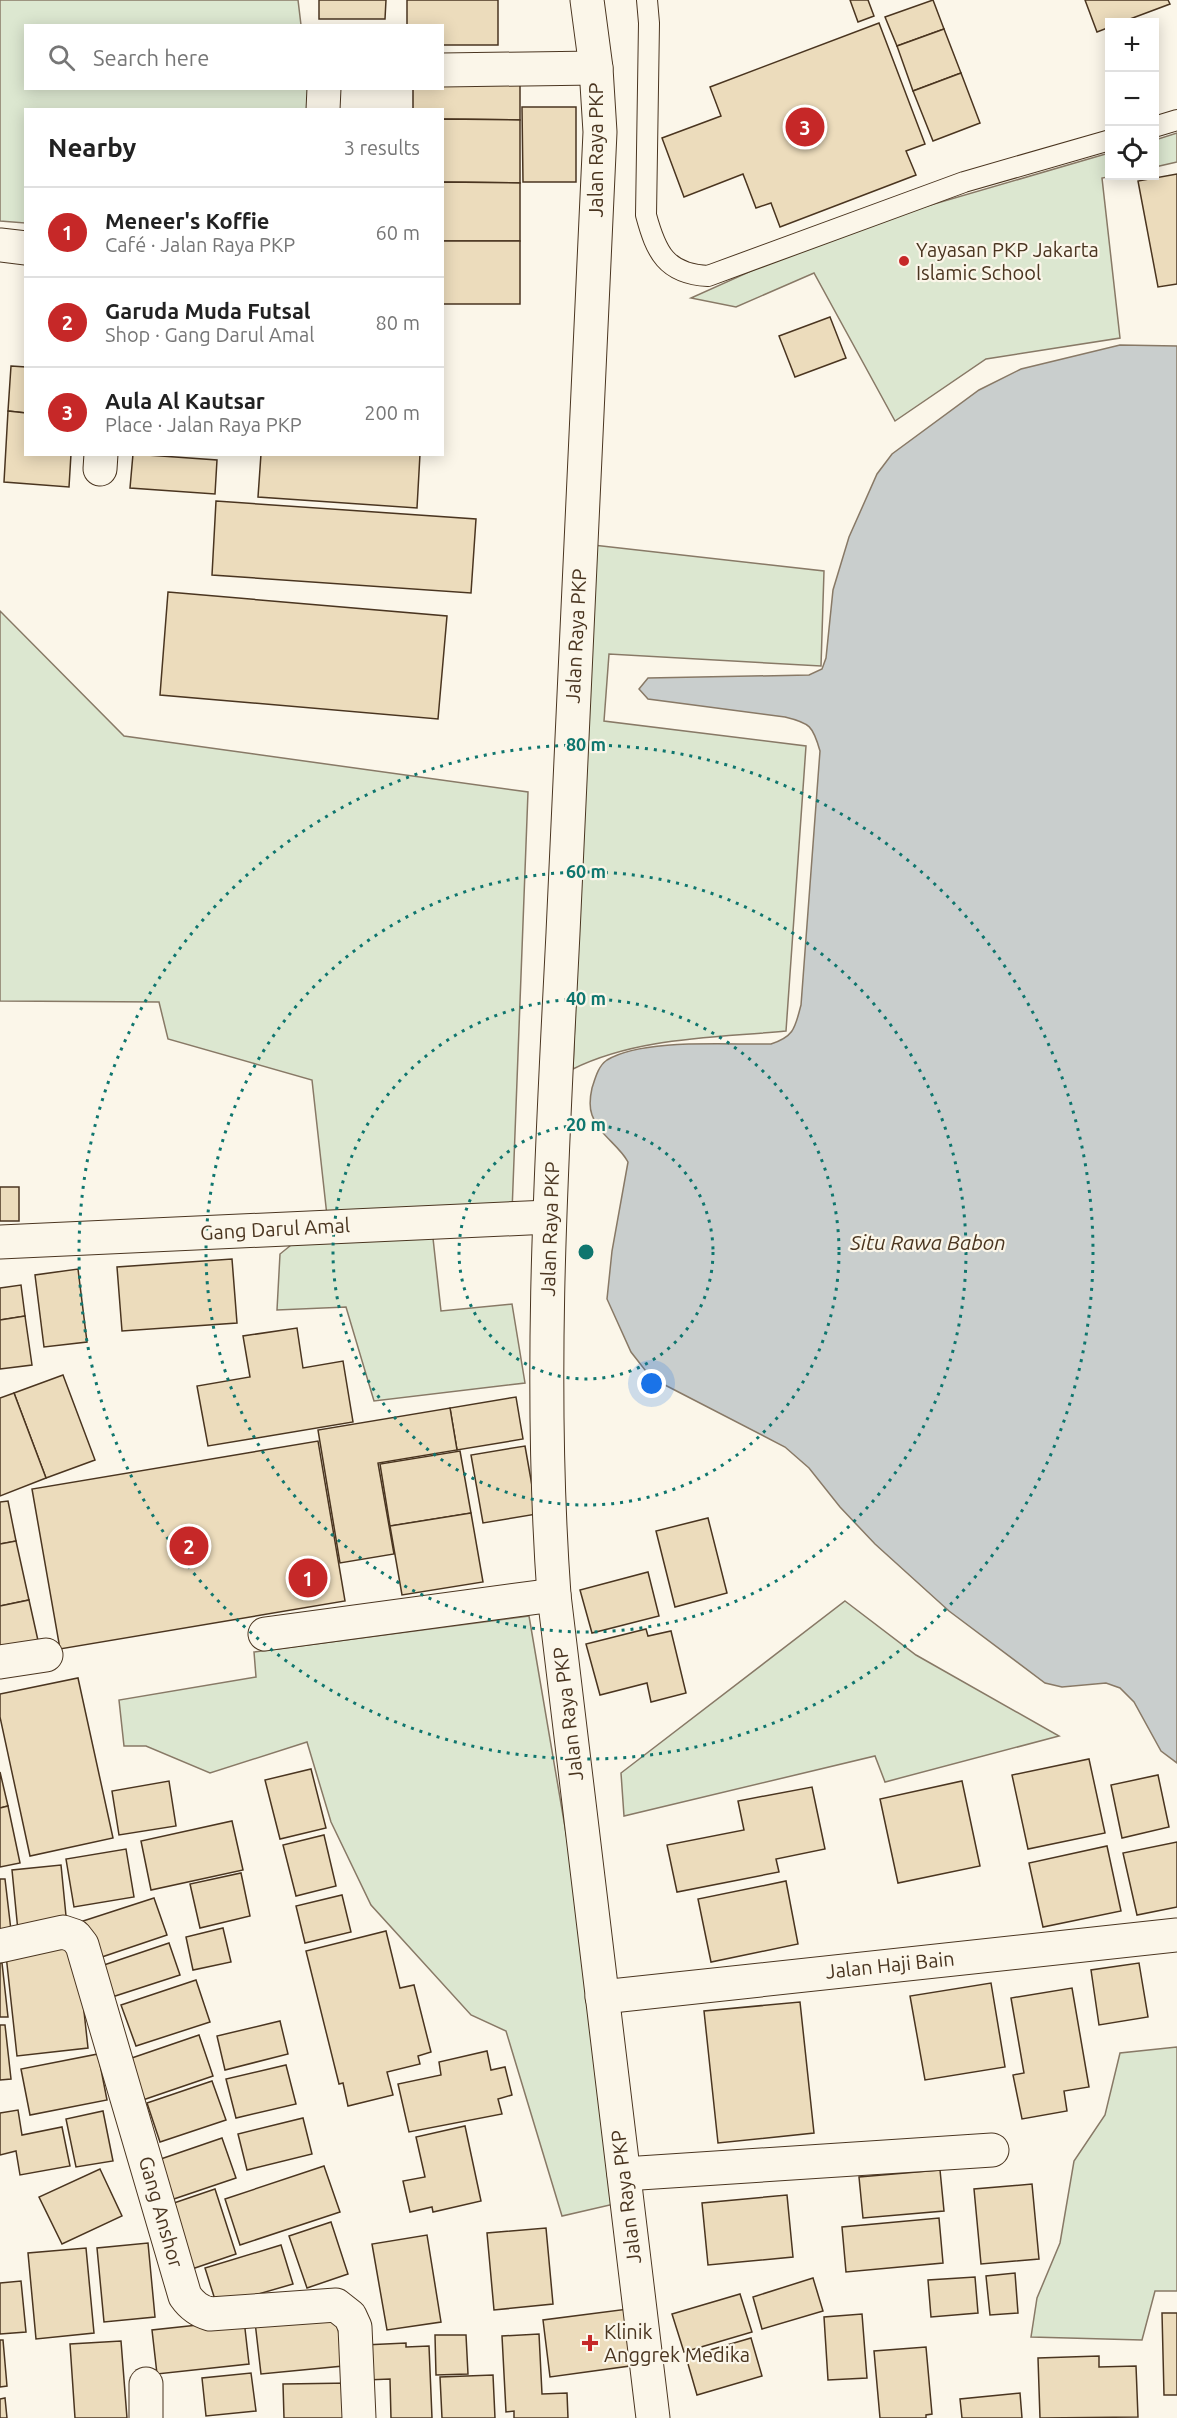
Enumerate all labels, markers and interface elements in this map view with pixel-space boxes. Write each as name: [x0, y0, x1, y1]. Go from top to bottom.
map controls: [1105, 18, 1159, 180]
button: +: [1105, 18, 1159, 72]
search box: [24, 24, 444, 90]
icon: search: [45, 41, 78, 74]
text: Search here: [93, 45, 209, 70]
button: −: [1105, 72, 1159, 126]
street label: Jalan Raya PKP: [584, 82, 607, 217]
pin: 3: [786, 104, 824, 150]
button: locate: [1105, 126, 1159, 180]
text: Nearby: [48, 133, 136, 162]
text: 3 results: [344, 136, 420, 159]
text: Meneer's Koffie: [105, 208, 269, 233]
text: 1: [62, 221, 73, 244]
text: 60 m: [376, 221, 420, 244]
text: Café · Jalan Raya PKP: [105, 233, 295, 256]
place label: Yayasan PKP Jakarta Islamic School: [916, 238, 1099, 284]
marker: Yayasan PKP Jakarta Islamic School: [897, 254, 911, 268]
text: Garuda Muda Futsal: [105, 298, 311, 323]
text: 2: [62, 311, 73, 334]
text: 80 m: [376, 311, 420, 334]
text: Shop · Gang Darul Amal: [105, 323, 314, 346]
text: Aula Al Kautsar: [105, 388, 265, 413]
text: 3: [62, 401, 73, 424]
text: 200 m: [364, 401, 420, 424]
text: Place · Jalan Raya PKP: [105, 413, 302, 436]
street label: Jalan Raya PKP: [560, 568, 591, 704]
text: 80 m: [566, 734, 606, 754]
text: 60 m: [566, 861, 606, 881]
text: 40 m: [566, 988, 606, 1008]
text: 20 m: [566, 1114, 606, 1134]
street label: Jalan Raya PKP: [536, 1161, 563, 1297]
street label: Gang Darul Amal: [199, 1213, 350, 1244]
water label: Situ Rawa Babon: [849, 1230, 1006, 1254]
centre of rings: [576, 1242, 596, 1262]
your location: [637, 1369, 666, 1398]
pin: 2: [170, 1524, 208, 1568]
pin: 1: [288, 1556, 328, 1600]
street label: Jalan Raya PKP: [548, 1646, 587, 1782]
street label: Jalan Haji Bain: [824, 1946, 956, 1983]
street label: Jalan Raya PKP: [606, 2129, 645, 2265]
street label: Gang Anshor: [135, 2153, 188, 2271]
place label: Klinik Anggrek Medika: [604, 2320, 750, 2366]
marker: Klinik Anggrek Medika: [581, 2334, 599, 2352]

